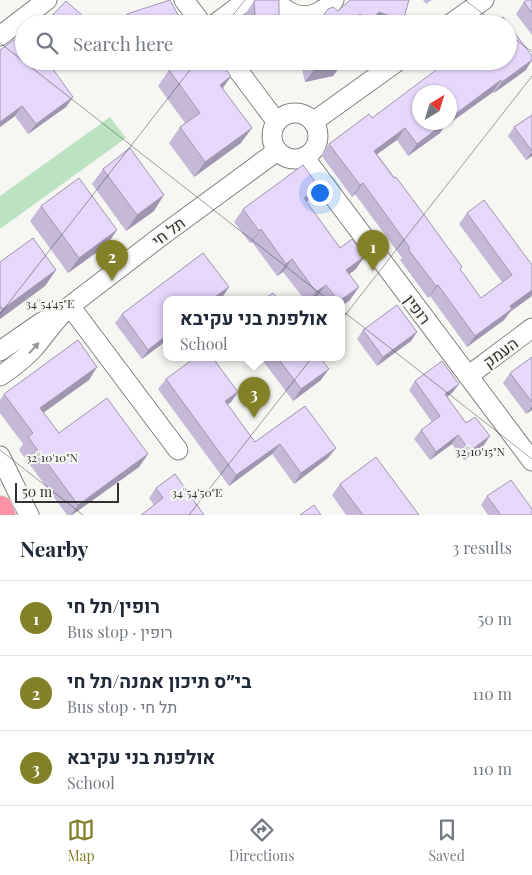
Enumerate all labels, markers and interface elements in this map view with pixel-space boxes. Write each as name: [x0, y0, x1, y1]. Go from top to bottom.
search box: [15, 15, 517, 70]
icon: search: [33, 29, 61, 57]
text: Search here: [73, 30, 173, 56]
north arrow: [412, 85, 457, 130]
your location: [307, 180, 333, 206]
street label: תל חי: [147, 212, 189, 250]
pin: 1: [357, 230, 389, 271]
pin: 2: [96, 240, 128, 281]
street label: רופין: [400, 290, 436, 328]
text: 34°54'45"E: [26, 295, 74, 311]
popup: [163, 296, 345, 361]
text: אולפנת בני עקיבא: [180, 304, 328, 330]
street label: העמק: [478, 332, 522, 372]
text: School: [180, 333, 228, 354]
one-way arrow: [28, 342, 40, 354]
pin: 3: [238, 377, 270, 418]
text: 32°10'15"N: [455, 443, 506, 459]
text: 32°10'10"N: [26, 449, 79, 465]
scale bar: [15, 480, 119, 503]
text: 50 m: [22, 482, 52, 501]
text: 34°54'50"E: [172, 484, 222, 500]
text: Nearby: [20, 534, 89, 562]
text: 3 results: [452, 537, 512, 558]
text: רופין/תל חי: [67, 592, 160, 618]
text: 1: [33, 608, 39, 629]
text: 50 m: [478, 608, 512, 629]
text: Bus stop · רופין: [67, 621, 173, 642]
text: בי״ס תיכון אמנה/תל חי: [67, 667, 252, 693]
text: 2: [32, 683, 40, 704]
text: 110 m: [472, 683, 512, 704]
text: Bus stop · תל חי: [67, 696, 177, 717]
text: אולפנת בני עקיבא: [67, 743, 215, 769]
text: 3: [32, 758, 40, 779]
text: 110 m: [472, 758, 512, 779]
text: School: [67, 772, 115, 793]
tab: Map: [67, 816, 95, 865]
tab: Directions: [229, 816, 294, 865]
tab: Saved: [429, 816, 465, 865]

